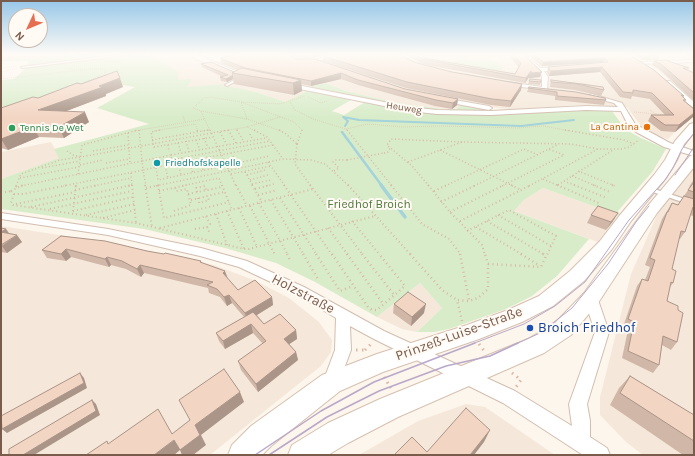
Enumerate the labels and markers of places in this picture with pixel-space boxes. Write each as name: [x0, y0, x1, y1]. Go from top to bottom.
place label: La Cantina: [590, 121, 639, 133]
place label: Tennis De Wet: [20, 122, 84, 134]
marker: La Cantina: [642, 122, 652, 132]
marker: Tennis De Wet: [7, 123, 17, 133]
place label: Friedhofskapelle: [165, 157, 241, 169]
marker: Friedhofskapelle: [152, 158, 162, 168]
place label: Broich Friedhof: [538, 320, 636, 336]
marker: Broich Friedhof: [525, 323, 535, 333]

